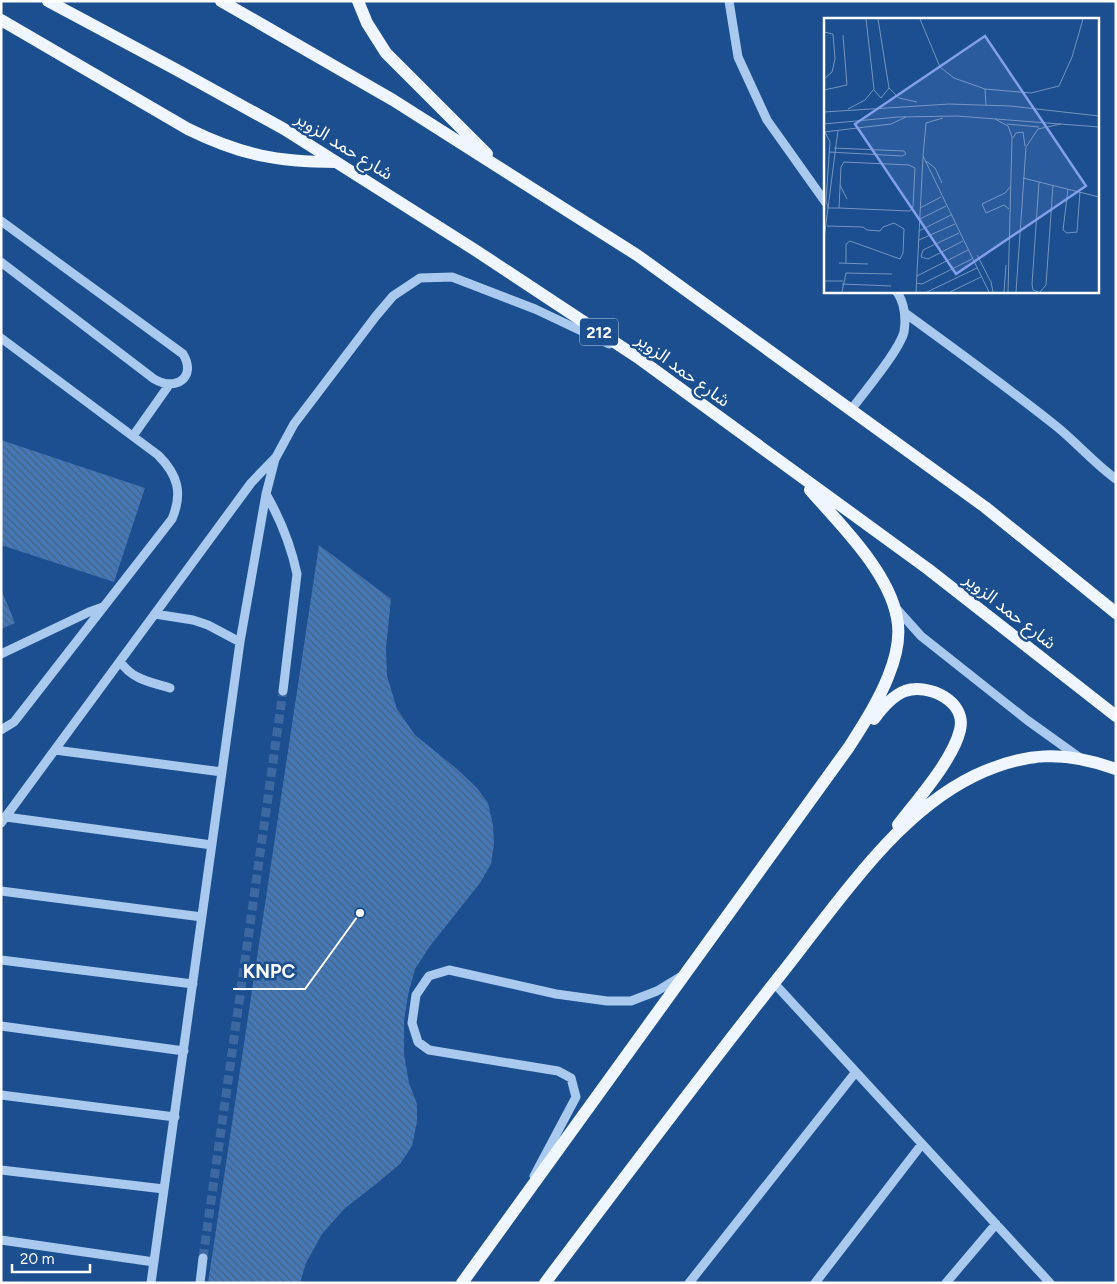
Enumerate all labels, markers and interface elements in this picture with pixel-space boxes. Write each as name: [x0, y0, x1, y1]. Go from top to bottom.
inset map: [824, 18, 1100, 292]
street label: شارع حمد الزوير: [289, 107, 397, 187]
road number: 212: [580, 318, 618, 346]
street label: شارع حمد الزوير: [629, 328, 734, 414]
street label: شارع حمد الزوير: [957, 567, 1061, 656]
callout: KNPC: [233, 955, 305, 989]
text: KNPC: [243, 960, 296, 983]
scale bar: [12, 1242, 90, 1274]
text: 20 m: [20, 1250, 54, 1268]

